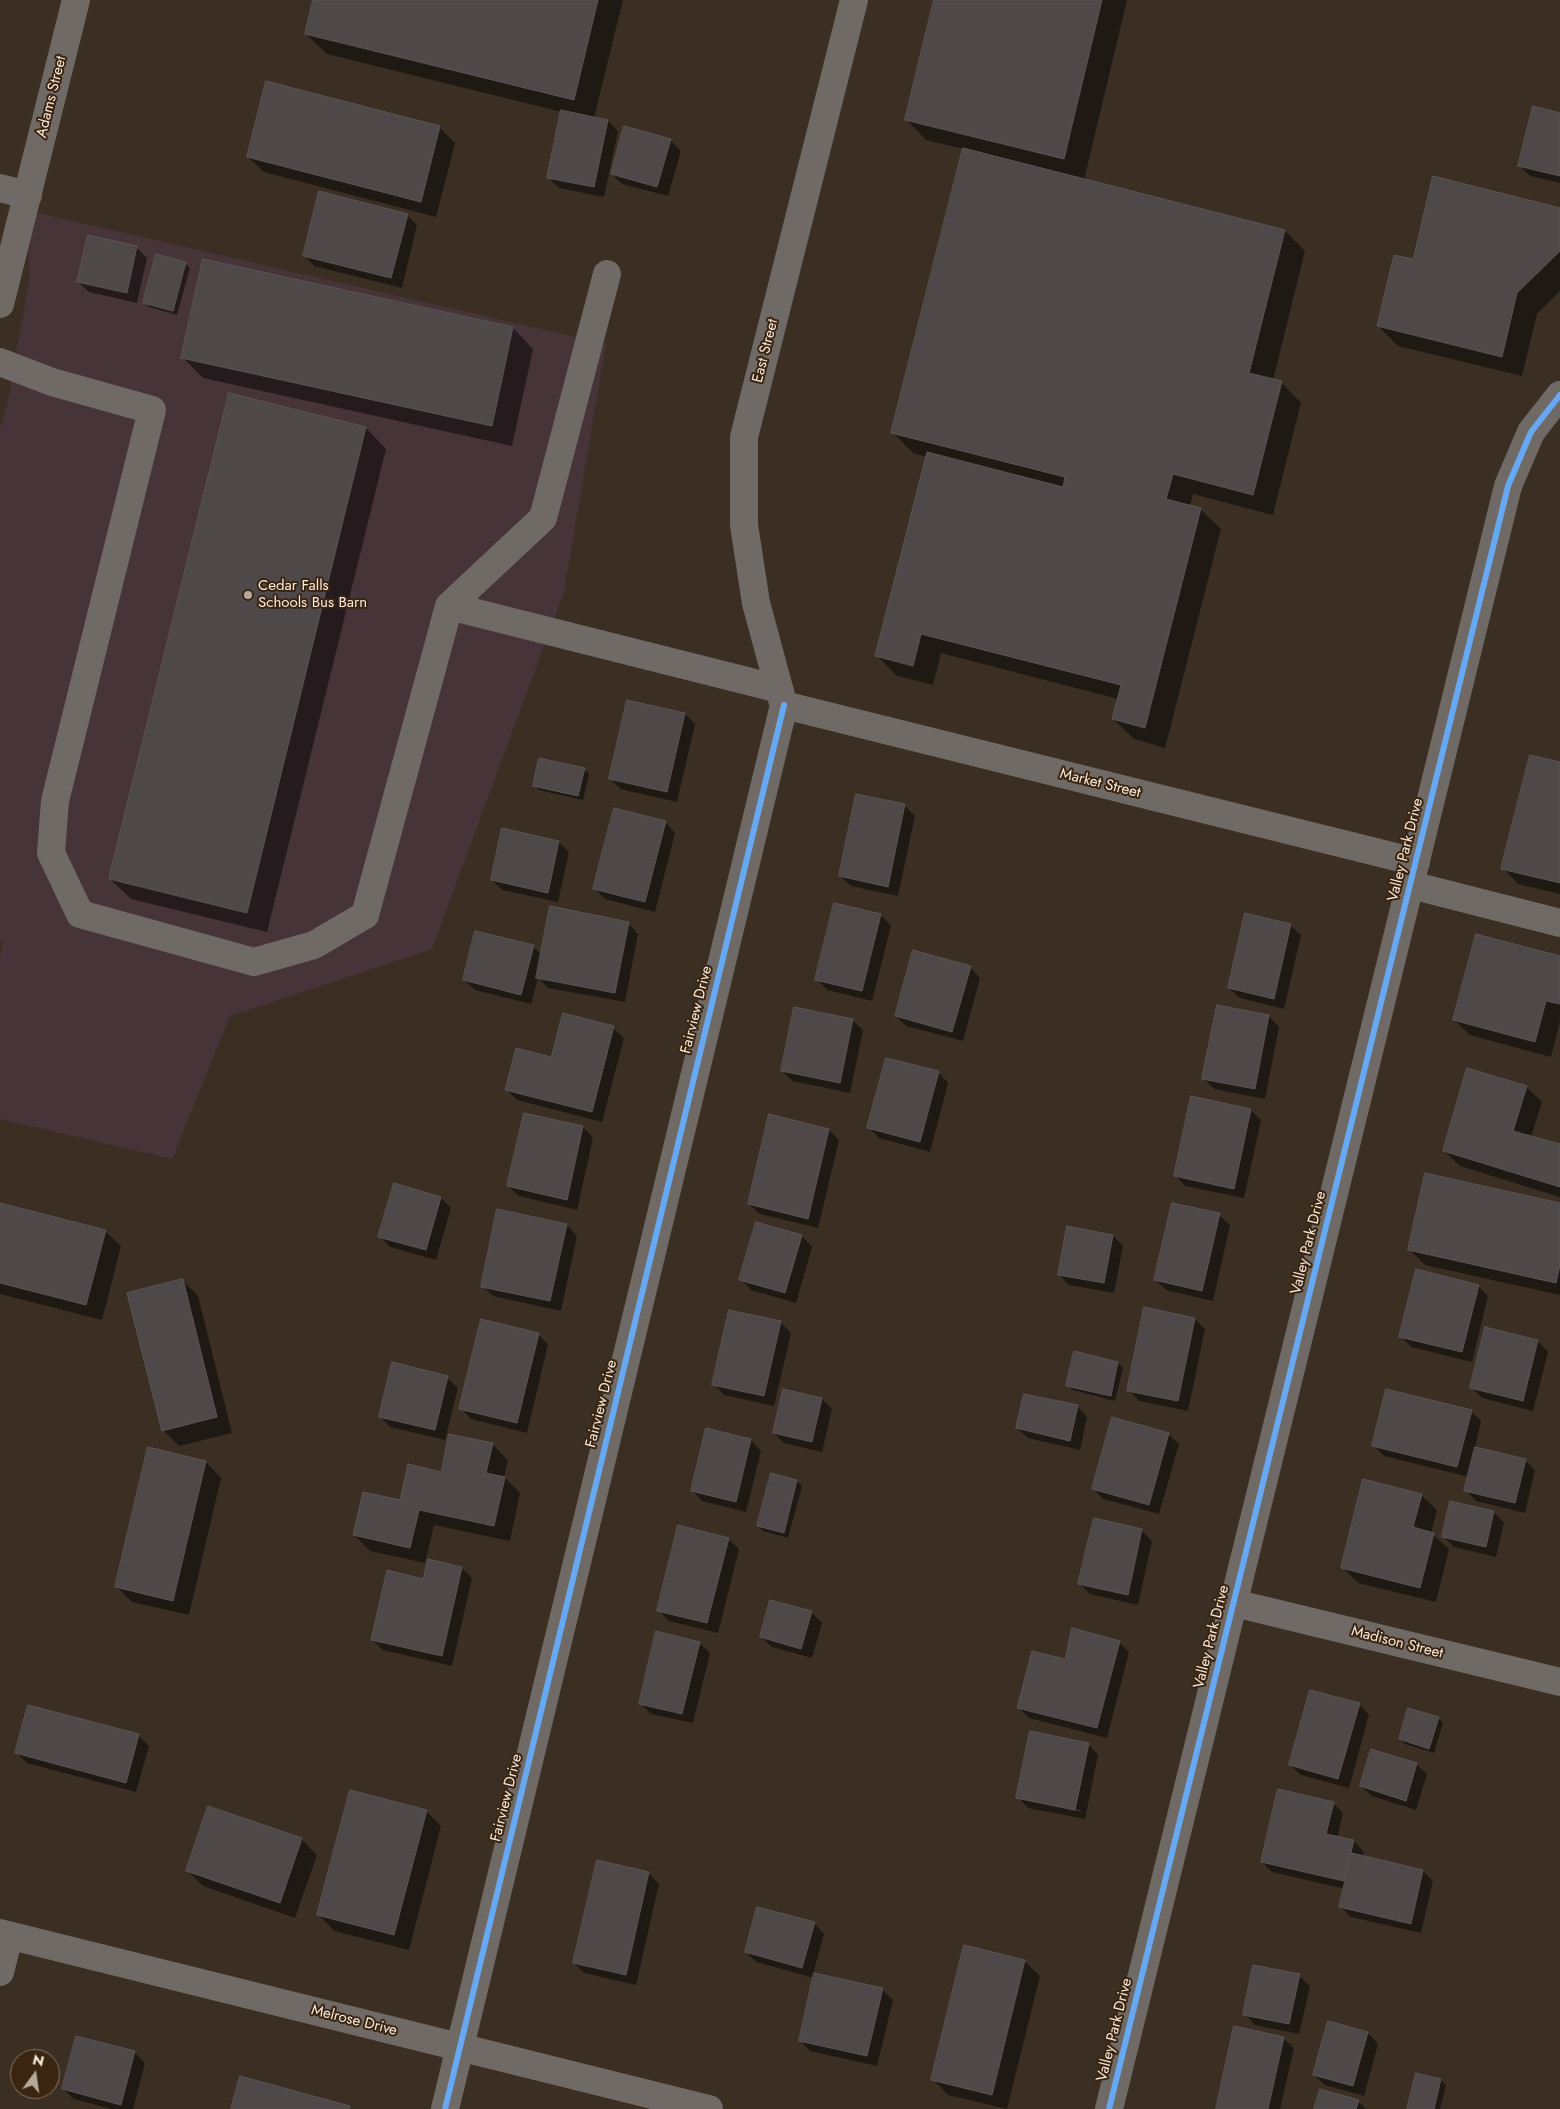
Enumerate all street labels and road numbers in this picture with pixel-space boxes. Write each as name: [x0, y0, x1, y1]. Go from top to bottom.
street label: Adams Street: [33, 54, 71, 140]
street label: East Street: [749, 317, 783, 385]
street label: Market Street: [1058, 765, 1142, 803]
street label: Valley Park Drive: [1384, 797, 1428, 903]
street label: Fairview Drive: [677, 964, 717, 1056]
street label: Valley Park Drive: [1287, 1190, 1331, 1296]
street label: Fairview Drive: [582, 1358, 622, 1450]
street label: Valley Park Drive: [1190, 1584, 1234, 1690]
street label: Madison Street: [1349, 1623, 1445, 1663]
street label: Fairview Drive: [487, 1752, 527, 1844]
street label: Valley Park Drive: [1093, 1977, 1137, 2083]
street label: Melrose Drive: [309, 2002, 399, 2040]

